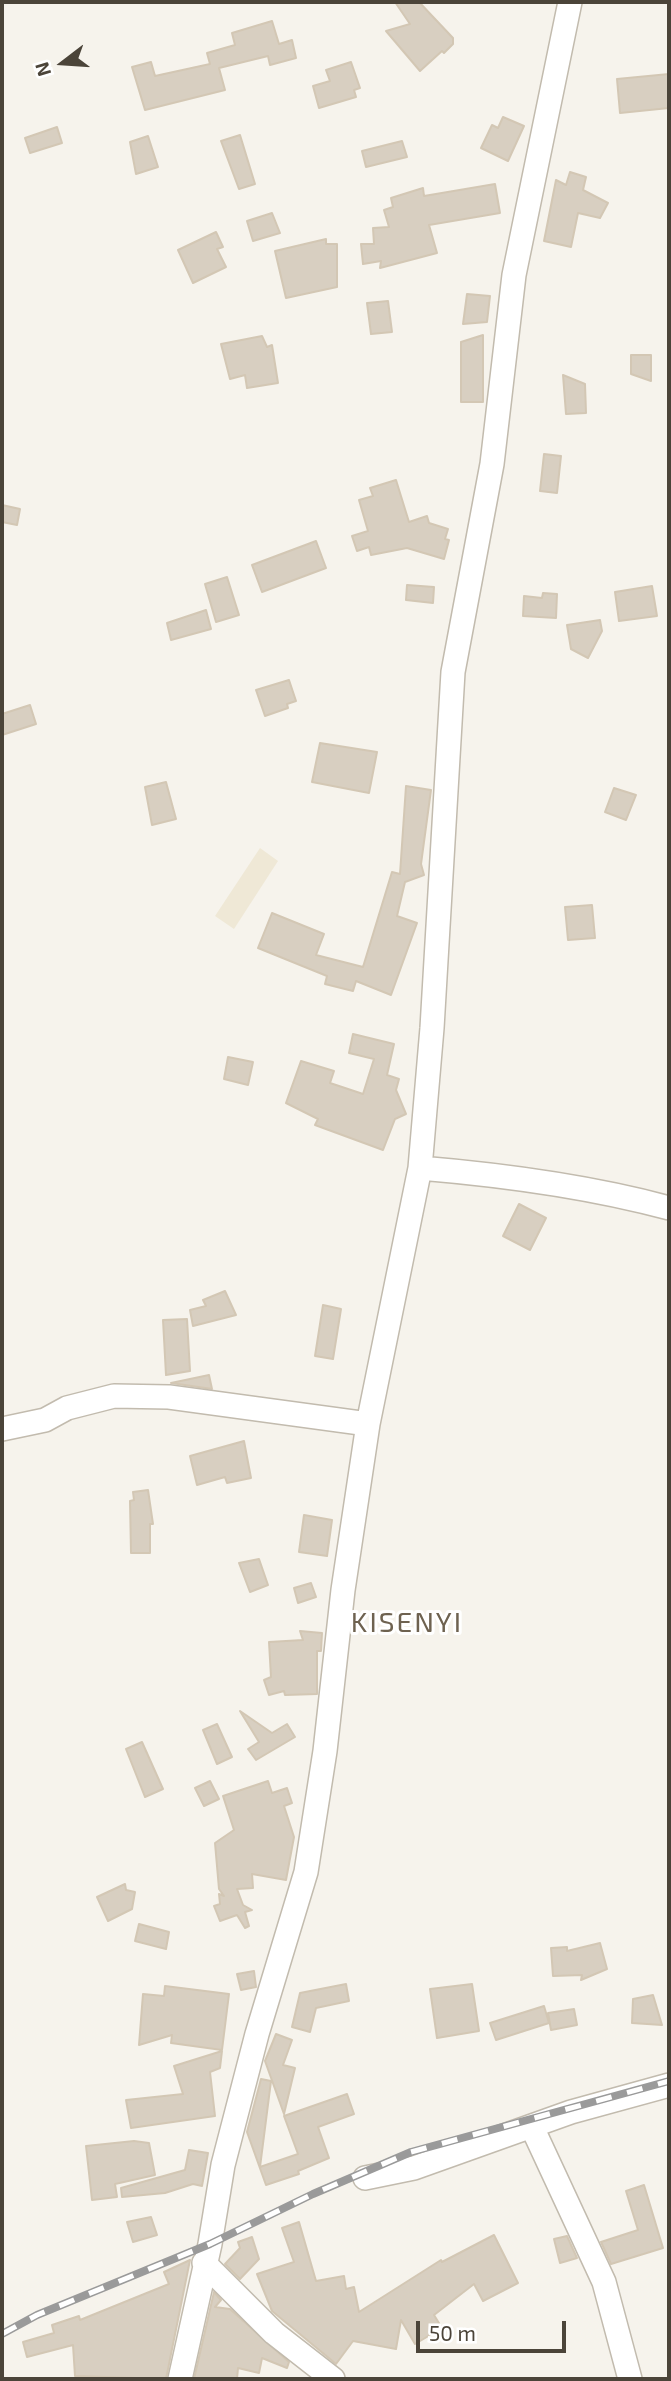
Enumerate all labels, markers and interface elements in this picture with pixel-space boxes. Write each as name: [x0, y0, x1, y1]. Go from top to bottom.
north arrow: [28, 28, 98, 98]
text: N: [29, 59, 55, 79]
district label: KISENYI: [352, 1606, 462, 1640]
scale bar: [419, 2308, 570, 2352]
text: 50 m: [429, 2320, 476, 2345]

